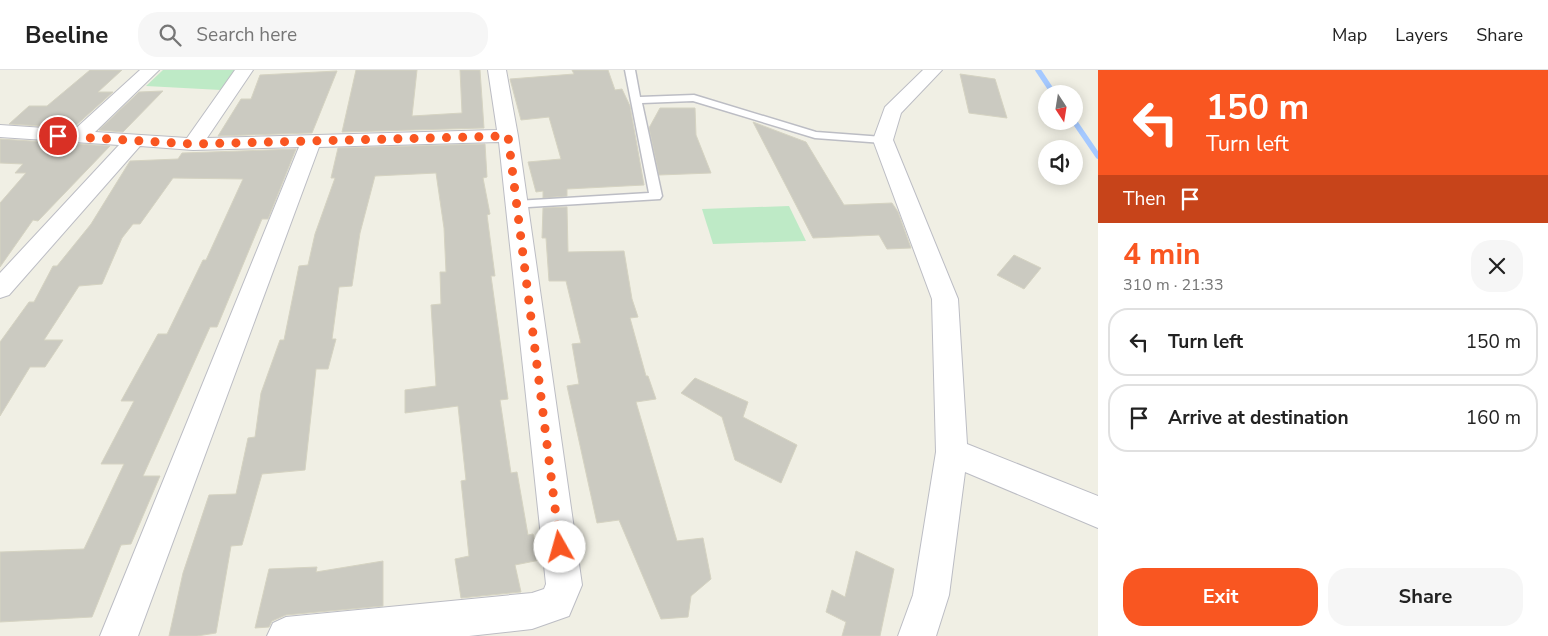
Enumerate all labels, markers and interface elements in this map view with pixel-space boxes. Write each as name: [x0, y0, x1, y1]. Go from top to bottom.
search box: [138, 12, 488, 57]
text: Beeline: [25, 19, 108, 51]
icon: search: [156, 21, 184, 49]
text: Search here: [196, 22, 297, 48]
text: Map: [1332, 23, 1367, 47]
text: Layers: [1395, 23, 1448, 47]
text: Share: [1476, 23, 1523, 47]
text: 150 m: [1206, 84, 1309, 131]
north arrow: [1038, 85, 1082, 130]
map controls: [1038, 85, 1083, 185]
icon: left: [1123, 90, 1188, 155]
pin: [37, 115, 79, 157]
icon: arrive: [44, 122, 72, 150]
text: Turn left: [1206, 129, 1289, 159]
button: sound: [1038, 140, 1083, 185]
icon: arrive: [1176, 185, 1204, 213]
text: Then: [1123, 186, 1166, 212]
text: 4 min: [1123, 234, 1201, 275]
button: close: [1471, 240, 1523, 292]
text: 310 m · 21:33: [1123, 274, 1224, 296]
icon: left: [1125, 328, 1153, 356]
text: Turn left: [1168, 329, 1243, 355]
text: 150 m: [1466, 329, 1521, 355]
icon: arrive: [1125, 404, 1153, 432]
text: Arrive at destination: [1168, 405, 1349, 431]
text: 160 m: [1466, 405, 1521, 431]
position arrow: [533, 520, 585, 572]
button: Exit: [1123, 568, 1318, 626]
button: Share: [1328, 568, 1523, 626]

